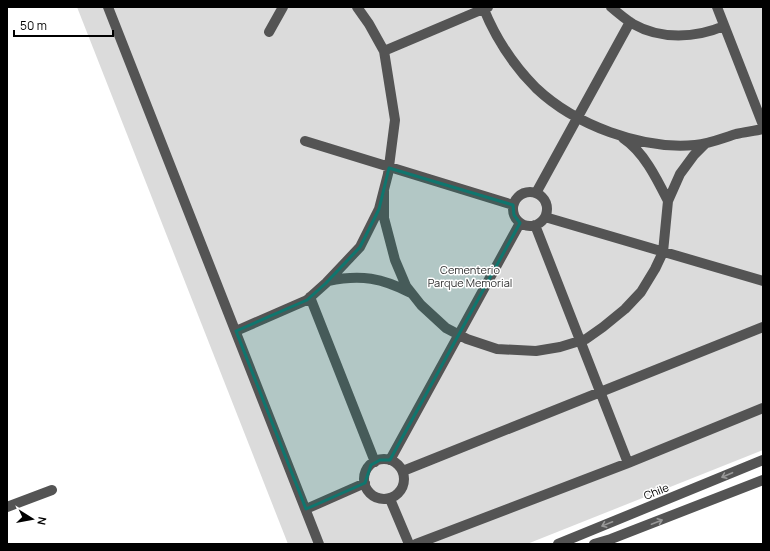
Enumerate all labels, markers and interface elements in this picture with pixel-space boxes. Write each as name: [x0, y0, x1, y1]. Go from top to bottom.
scale bar: [14, 12, 113, 38]
text: 50 m: [20, 17, 47, 34]
park label: Cementerio Parque Memorial: [428, 262, 512, 290]
one-way arrow: [721, 472, 733, 479]
street label: Chile: [641, 479, 671, 503]
north arrow: [12, 499, 52, 539]
text: N: [34, 516, 50, 526]
one-way arrow: [651, 517, 663, 525]
one-way arrow: [601, 521, 613, 528]

